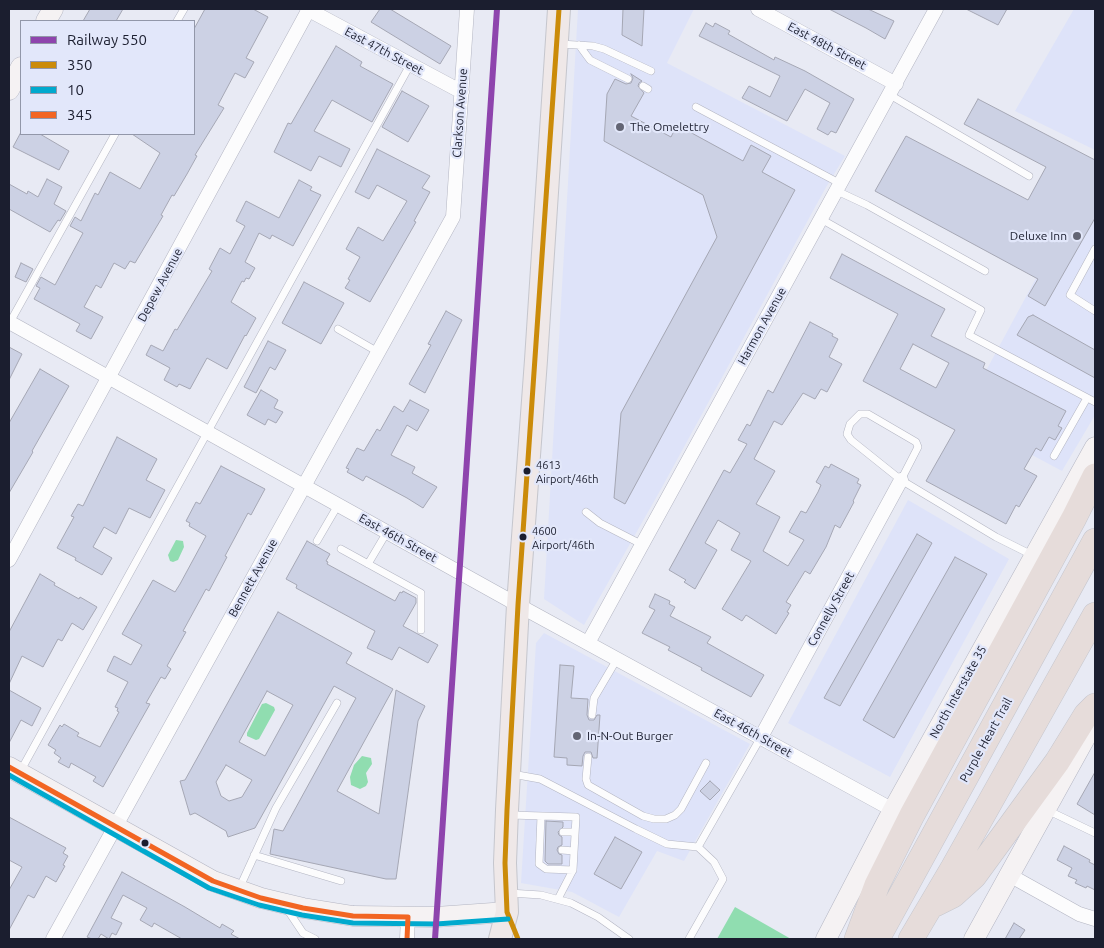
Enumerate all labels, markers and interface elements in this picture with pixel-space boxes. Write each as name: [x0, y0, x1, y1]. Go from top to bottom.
street label: East 48th Street: [785, 19, 869, 73]
legend: [20, 20, 195, 135]
street label: East 47th Street: [342, 24, 426, 78]
text: Railway 550: [67, 31, 147, 48]
text: 350: [67, 56, 92, 73]
street label: Clarkson Avenue: [450, 68, 470, 158]
text: 10: [67, 81, 84, 98]
text: 345: [67, 106, 92, 123]
place label: The Omelettry: [630, 120, 709, 134]
marker: The Omelettry: [614, 121, 626, 133]
place label: Deluxe Inn: [1010, 229, 1067, 243]
marker: Deluxe Inn: [1071, 230, 1083, 242]
street label: Depew Avenue: [135, 246, 185, 324]
street label: Harmon Avenue: [735, 285, 789, 367]
place label: 4613 Airport/46th: [536, 458, 598, 484]
marker: 4613 Airport/46th: [522, 466, 532, 476]
street label: East 46th Street: [357, 511, 439, 565]
place label: 4600 Airport/46th: [532, 524, 594, 550]
marker: 4600 Airport/46th: [518, 532, 528, 542]
street label: Bennett Avenue: [226, 536, 280, 620]
street label: Connelly Street: [805, 569, 857, 649]
street label: North Interstate 35: [927, 643, 989, 741]
street label: Purple Heart Trail: [957, 695, 1015, 785]
street label: East 46th Street: [712, 706, 794, 760]
place label: In-N-Out Burger: [587, 729, 673, 743]
marker: In-N-Out Burger: [571, 730, 583, 742]
unlabelled marker: [140, 838, 150, 848]

